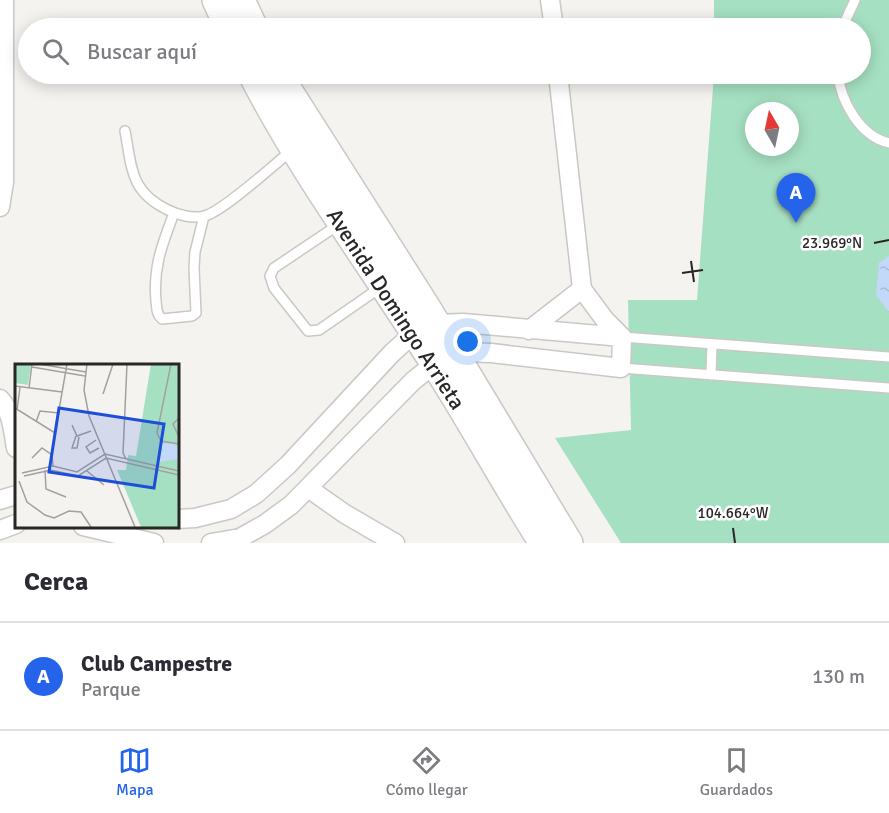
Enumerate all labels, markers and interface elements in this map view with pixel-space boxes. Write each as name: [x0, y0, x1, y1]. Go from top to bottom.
search box: [18, 18, 871, 84]
icon: search: [39, 35, 72, 68]
text: Buscar aquí: [87, 38, 197, 65]
north arrow: [745, 102, 799, 156]
pin: A: [776, 174, 816, 223]
street label: Avenida Domingo Arrieta: [321, 203, 471, 415]
text: 23.969°N: [802, 234, 862, 252]
your location: [453, 327, 482, 356]
inset map: [15, 364, 178, 528]
text: 104.664°W: [698, 504, 769, 522]
text: Cerca: [24, 566, 88, 598]
text: Club Campestre: [81, 650, 232, 677]
text: A: [37, 664, 50, 689]
text: 130 m: [812, 664, 865, 689]
text: Parque: [81, 677, 141, 702]
tab: Mapa: [116, 744, 154, 800]
tab: Cómo llegar: [386, 744, 468, 800]
tab: Guardados: [700, 744, 773, 800]

